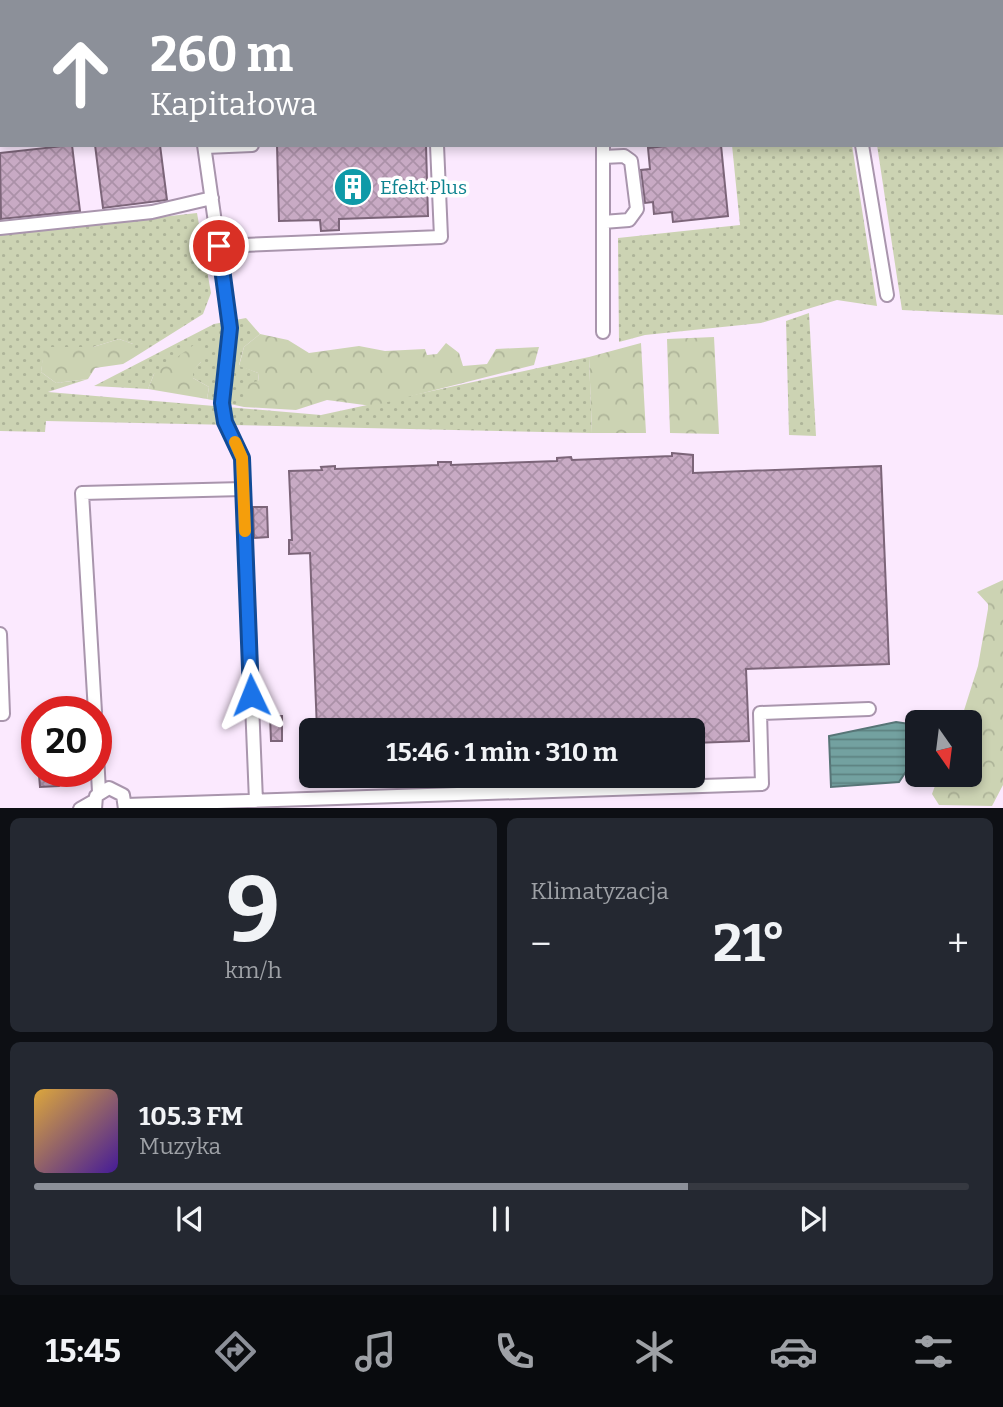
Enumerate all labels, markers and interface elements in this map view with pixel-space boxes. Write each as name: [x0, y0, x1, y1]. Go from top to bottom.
text: 260 m: [150, 25, 293, 84]
icon: ahead: [35, 28, 126, 119]
text: Kapitałowa: [150, 85, 317, 123]
building icon: Efekt Plus: [332, 166, 374, 208]
place label: Efekt Plus: [380, 176, 467, 199]
pin: [189, 216, 249, 276]
icon: arrive: [200, 227, 238, 265]
position arrow: [214, 658, 288, 732]
speed limit sign: 20: [21, 696, 112, 787]
north arrow: [905, 710, 982, 788]
map controls: [905, 710, 982, 787]
text: 15:46 · 1 min · 310 m: [386, 737, 618, 768]
text: 9: [226, 856, 280, 965]
text: Klimatyzacja: [531, 877, 669, 905]
text: 21°: [713, 912, 786, 975]
text: −: [531, 921, 551, 967]
text: +: [947, 921, 969, 967]
text: km/h: [225, 956, 282, 984]
text: 105.3 FM: [139, 1101, 243, 1132]
text: Muzyka: [139, 1132, 221, 1160]
icon: previous: [171, 1200, 209, 1238]
icon: pause: [482, 1200, 520, 1238]
icon: next: [794, 1200, 832, 1238]
icon: directions: [211, 1327, 260, 1376]
icon: music: [351, 1327, 400, 1376]
icon: phone: [490, 1327, 539, 1376]
icon: climate: [630, 1327, 679, 1376]
icon: car: [769, 1327, 818, 1376]
icon: filters: [909, 1327, 958, 1376]
text: 15:45: [45, 1332, 121, 1370]

